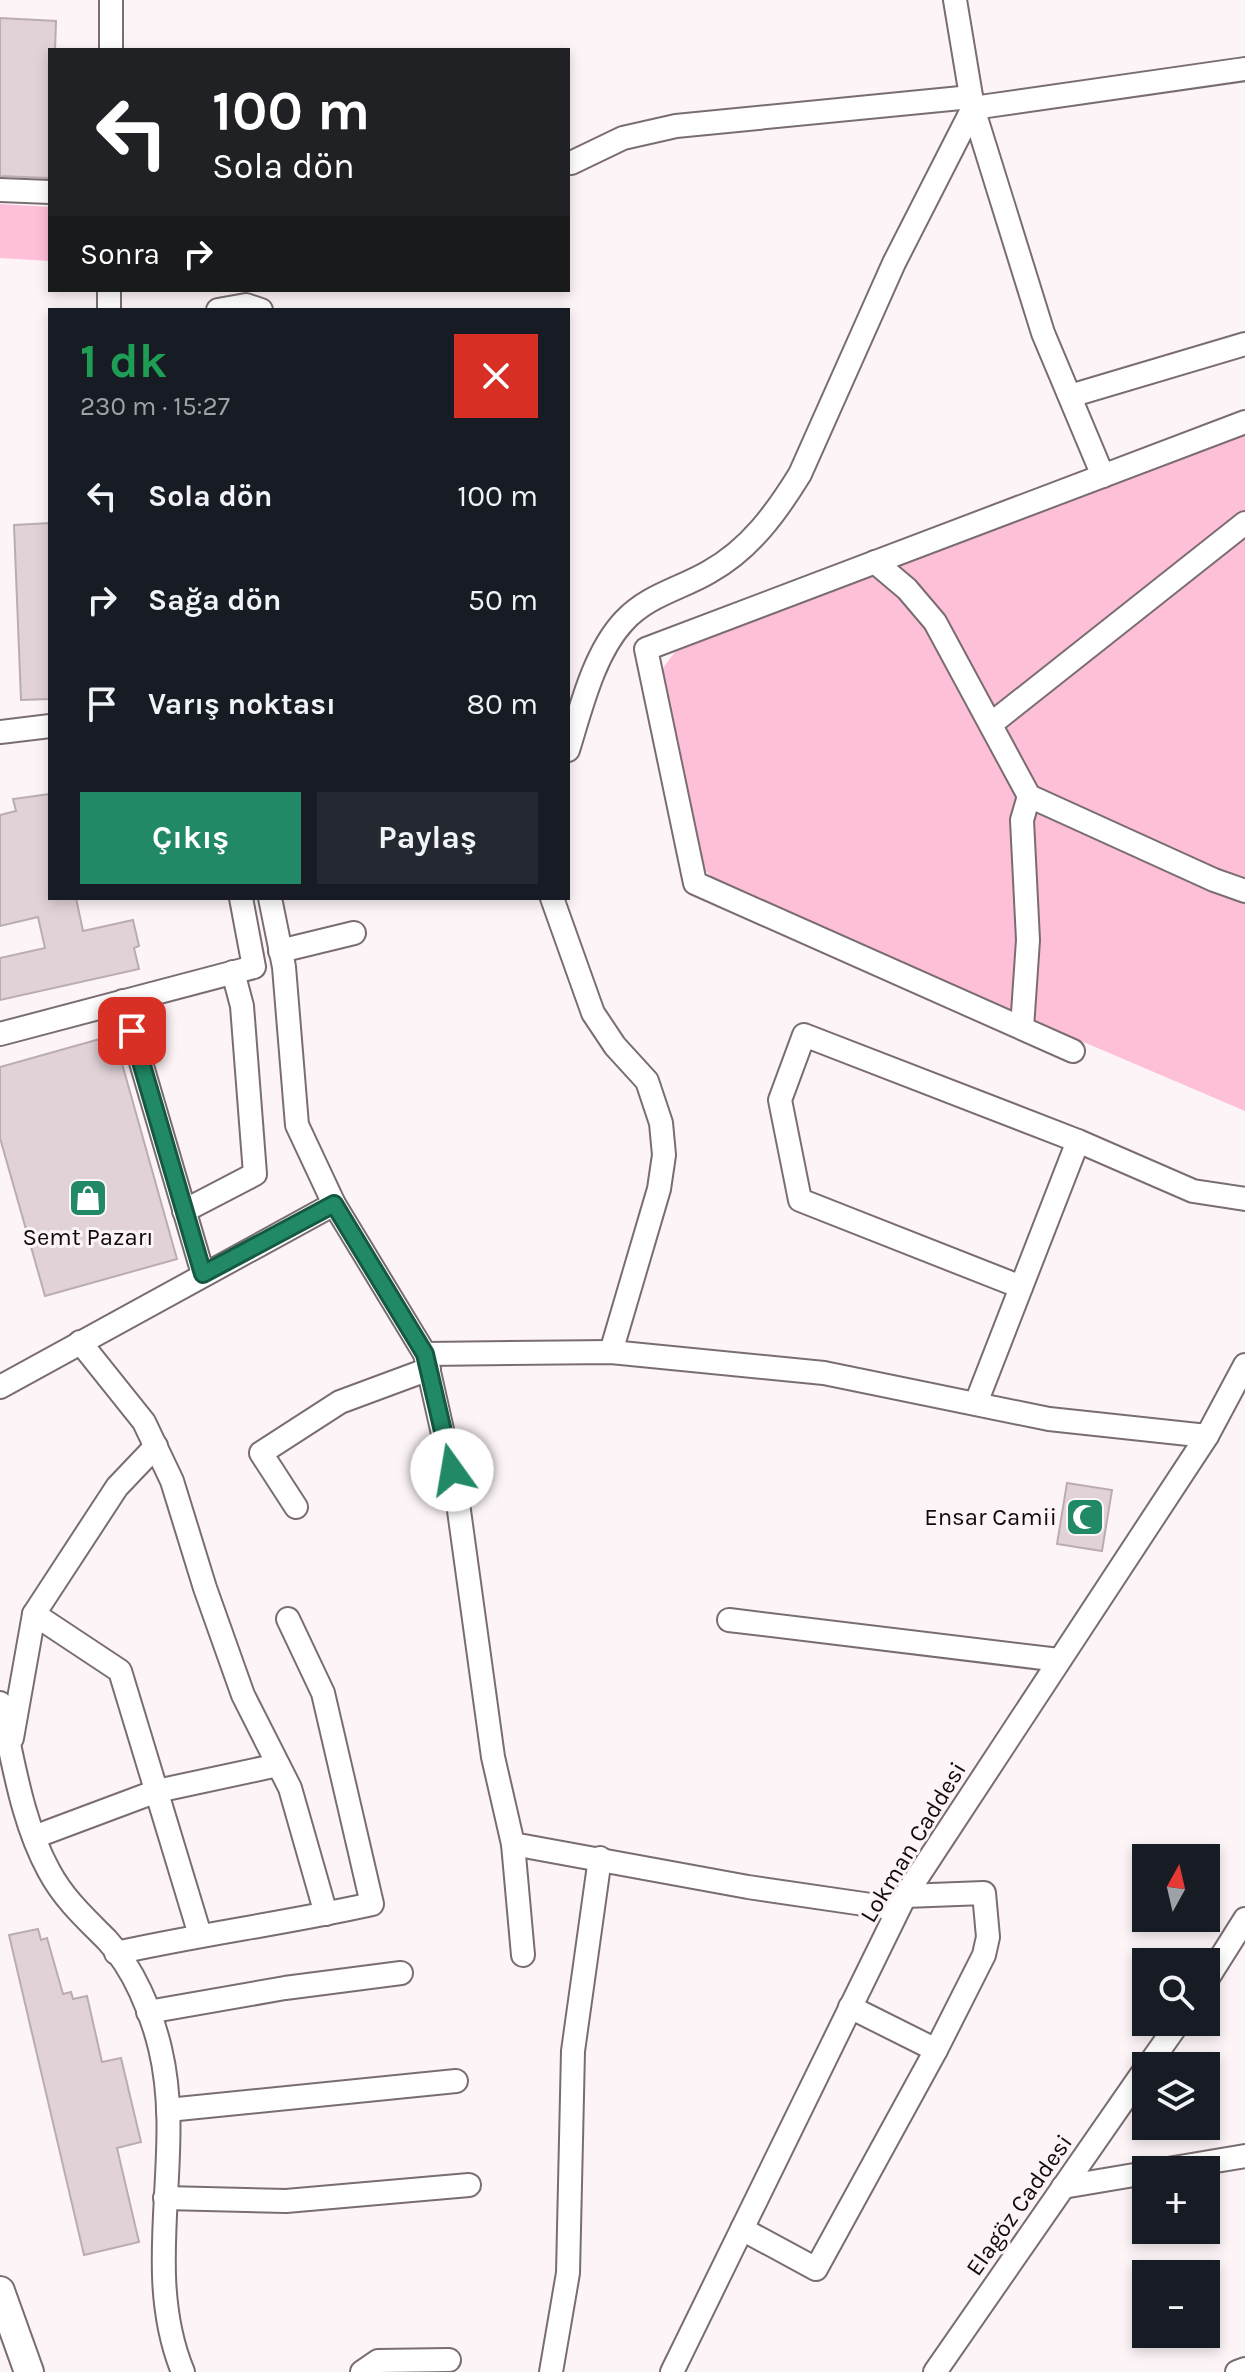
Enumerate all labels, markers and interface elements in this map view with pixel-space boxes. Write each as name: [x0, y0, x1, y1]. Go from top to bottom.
text: 100 m: [212, 78, 370, 143]
icon: left: [80, 80, 184, 184]
text: Sola dön: [212, 145, 355, 187]
icon: right: [176, 232, 220, 276]
text: Sonra: [80, 236, 160, 272]
text: 1 dk: [80, 333, 167, 389]
button: close: [454, 334, 538, 418]
text: 230 m · 15:27: [80, 391, 230, 422]
icon: left: [80, 474, 124, 518]
text: Sola dön: [148, 478, 272, 514]
text: 100 m: [457, 478, 538, 514]
icon: right: [80, 578, 124, 622]
text: Sağa dön: [148, 582, 281, 618]
text: 50 m: [468, 582, 538, 618]
icon: arrive: [80, 682, 124, 726]
text: Varış noktası: [148, 686, 336, 722]
text: 80 m: [467, 686, 538, 722]
button: Çıkış: [80, 792, 301, 884]
button: Paylaş: [317, 792, 538, 884]
pin: [98, 997, 166, 1065]
icon: arrive: [110, 1009, 154, 1053]
shop icon: Semt Pazarı: [67, 1177, 109, 1219]
place label: Semt Pazarı: [23, 1223, 153, 1251]
position arrow: [410, 1428, 494, 1512]
mosque icon: Ensar Camii: [1064, 1496, 1106, 1538]
place label: Ensar Camii: [924, 1503, 1057, 1531]
street label: Lokman Caddesi: [854, 1757, 972, 1927]
north arrow: [1132, 1844, 1220, 1932]
map controls: [1132, 1844, 1220, 2348]
button: search: [1132, 1948, 1220, 2036]
button: layers: [1132, 2052, 1220, 2140]
street label: Elagöz Caddesi: [960, 2129, 1078, 2281]
button: +: [1132, 2156, 1220, 2244]
button: −: [1132, 2260, 1220, 2348]

